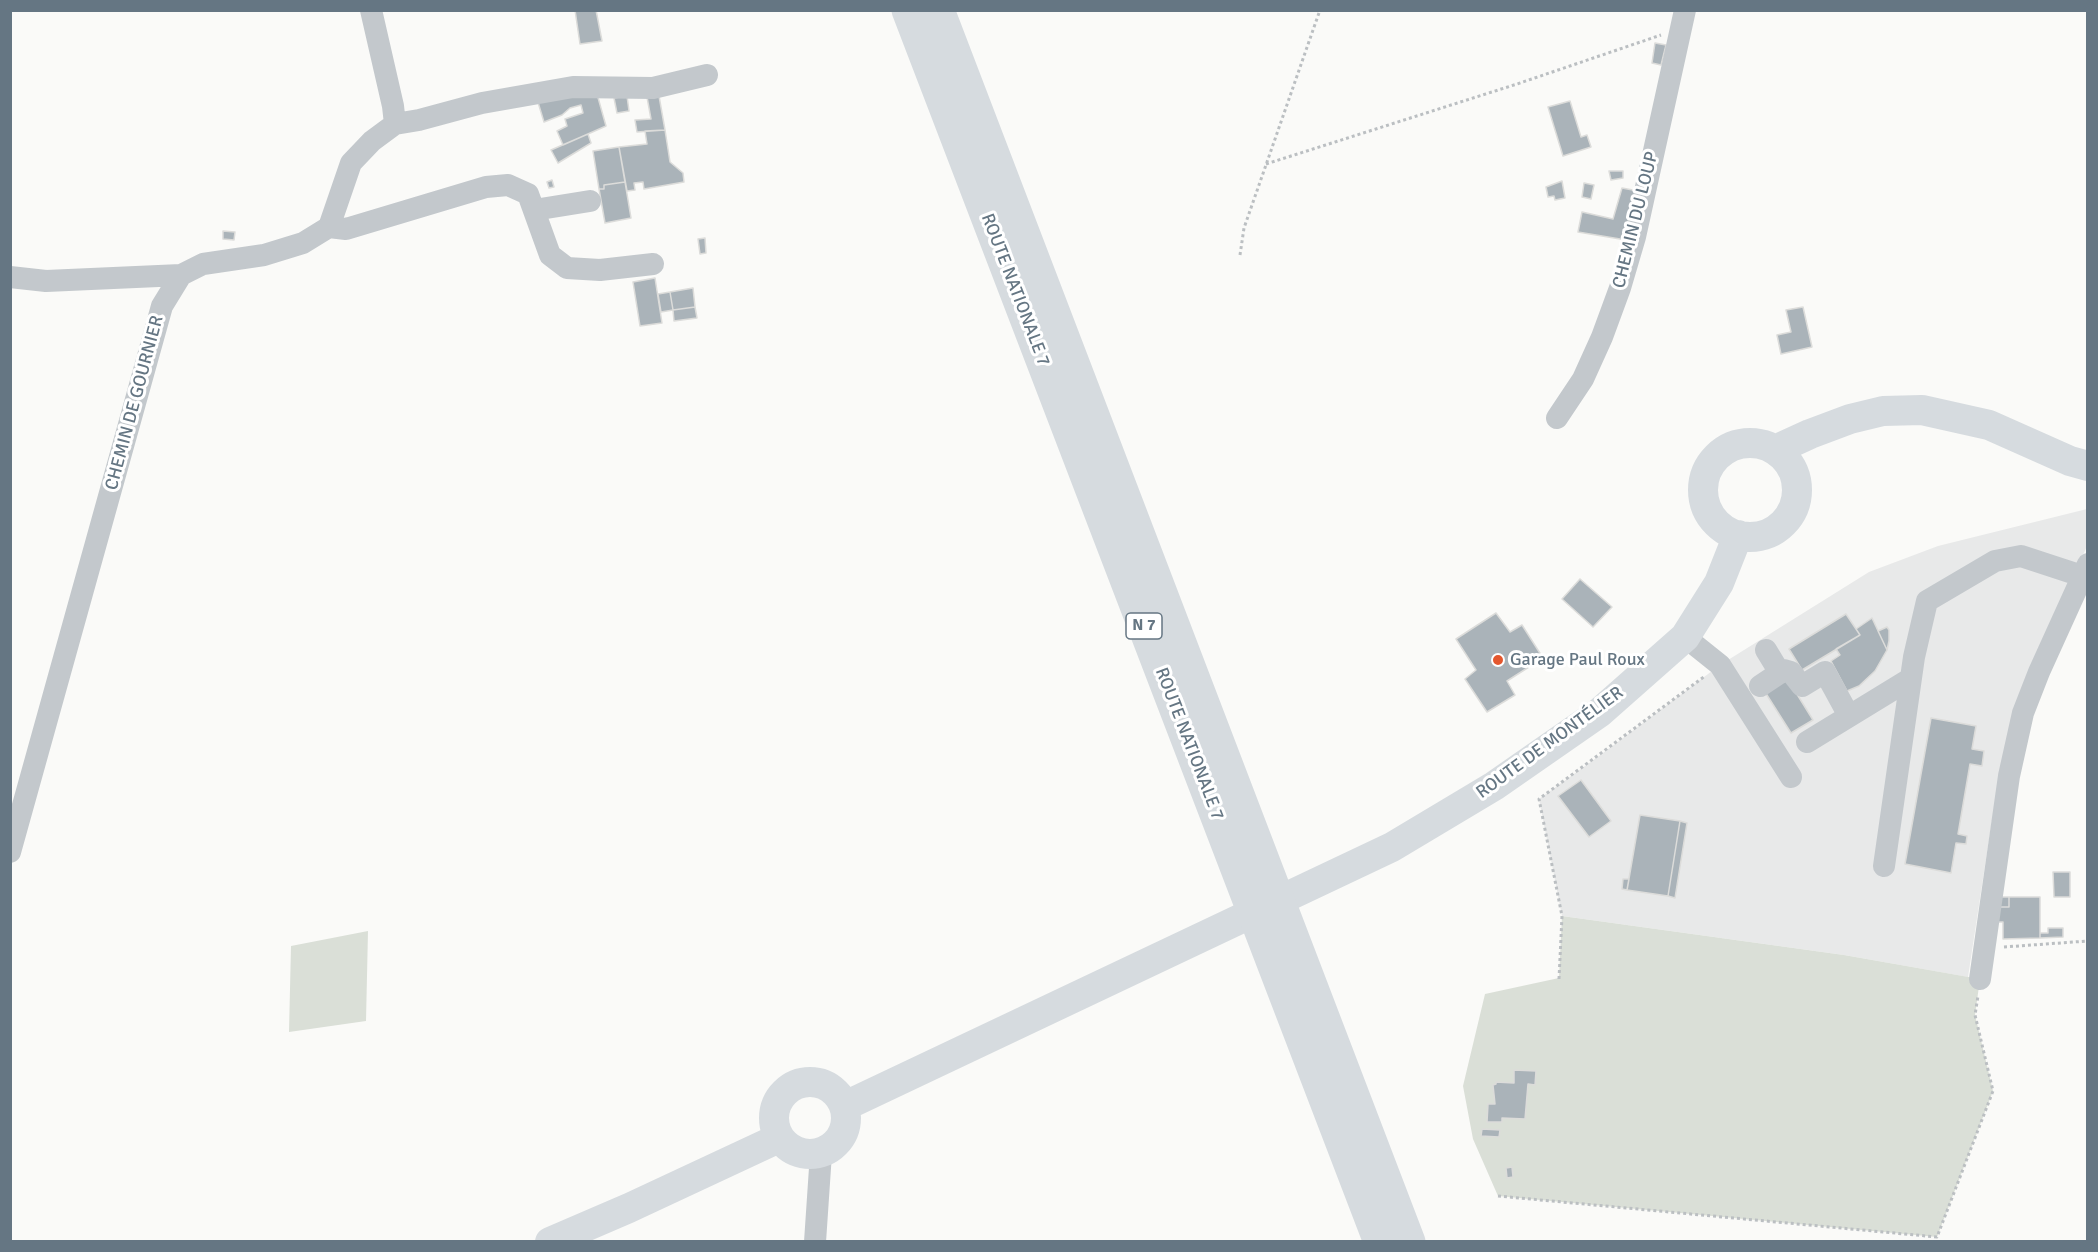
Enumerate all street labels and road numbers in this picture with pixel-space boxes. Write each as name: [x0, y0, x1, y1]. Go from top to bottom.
street label: CHEMIN DU LOUP: [1609, 150, 1663, 290]
street label: ROUTE NATIONALE 7: [976, 211, 1054, 369]
street label: CHEMIN DE GOURNIER: [101, 313, 169, 493]
road number: N 7: [1126, 613, 1162, 639]
street label: ROUTE NATIONALE 7: [1150, 665, 1228, 823]
street label: ROUTE DE MONTÉLIER: [1472, 682, 1628, 804]

